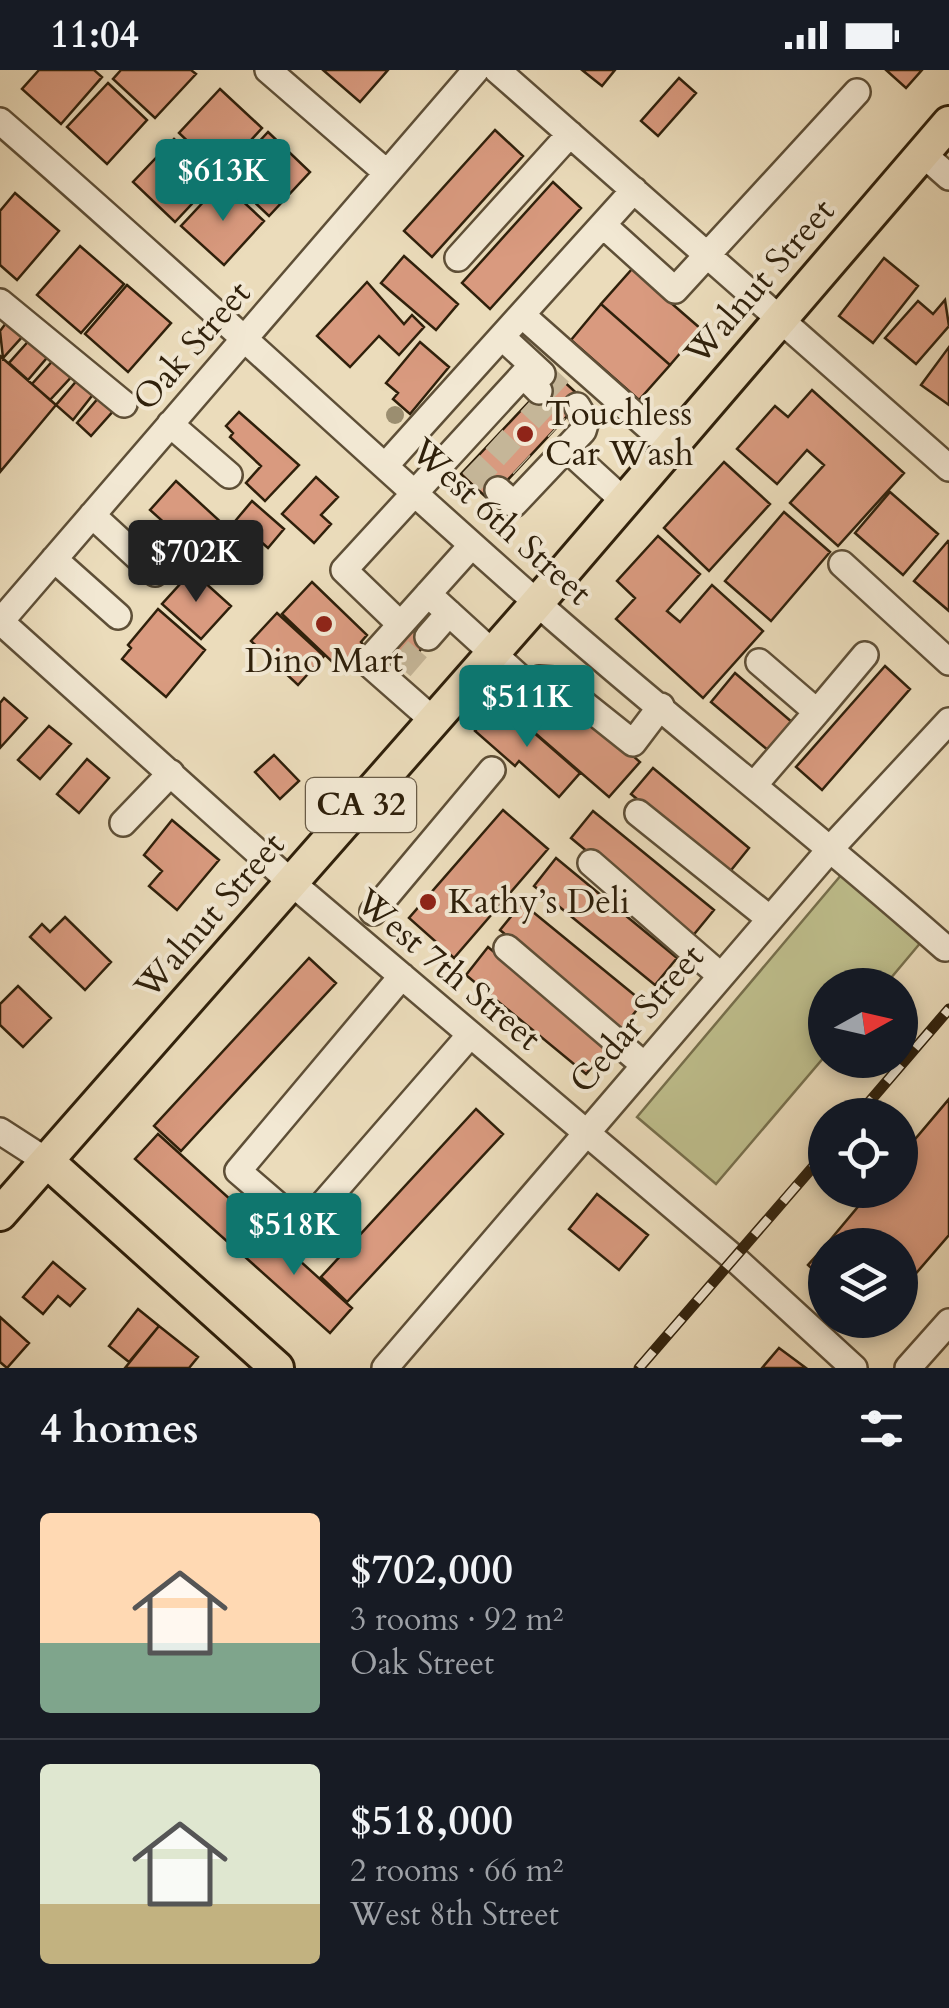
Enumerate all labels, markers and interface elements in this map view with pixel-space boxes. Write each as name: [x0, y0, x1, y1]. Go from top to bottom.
text: 11:04: [50, 9, 139, 61]
pin: $613K: [153, 139, 293, 224]
text: $613K: [177, 149, 269, 193]
street label: Walnut Street: [674, 188, 846, 376]
street label: Oak Street: [122, 271, 262, 421]
place label: Touchless Car Wash: [545, 390, 694, 478]
marker: Touchless Car Wash: [514, 423, 536, 445]
street label: West 6th Street: [399, 427, 602, 616]
pin: $702K: [126, 520, 266, 605]
text: $702K: [150, 530, 242, 574]
marker: Dino Mart: [313, 613, 335, 635]
place label: Dino Mart: [245, 637, 403, 685]
pin: $511K: [457, 665, 597, 750]
text: $511K: [481, 675, 573, 719]
road number: CA 32: [306, 778, 416, 832]
street label: Walnut Street: [124, 822, 296, 1010]
street label: West 7th Street: [344, 878, 551, 1062]
place label: Kathy’s Deli: [448, 878, 630, 926]
marker: Kathy’s Deli: [417, 891, 439, 913]
street label: Cedar Street: [559, 934, 715, 1104]
north arrow: [808, 968, 918, 1078]
map controls: [808, 968, 918, 1338]
button: locate: [808, 1098, 918, 1208]
pin: $518K: [224, 1193, 364, 1278]
text: $518K: [248, 1203, 340, 1247]
button: layers: [808, 1228, 918, 1338]
text: 4 homes: [40, 1400, 198, 1457]
icon: filters: [854, 1401, 909, 1456]
text: $702,000: [350, 1541, 513, 1598]
icon: home: [120, 1553, 240, 1673]
text: 3 rooms · 92 m²: [350, 1598, 563, 1642]
text: Oak Street: [350, 1642, 494, 1686]
text: $518,000: [350, 1792, 513, 1849]
icon: home: [120, 1804, 240, 1924]
text: 2 rooms · 66 m²: [350, 1849, 563, 1893]
text: West 8th Street: [350, 1893, 559, 1937]

